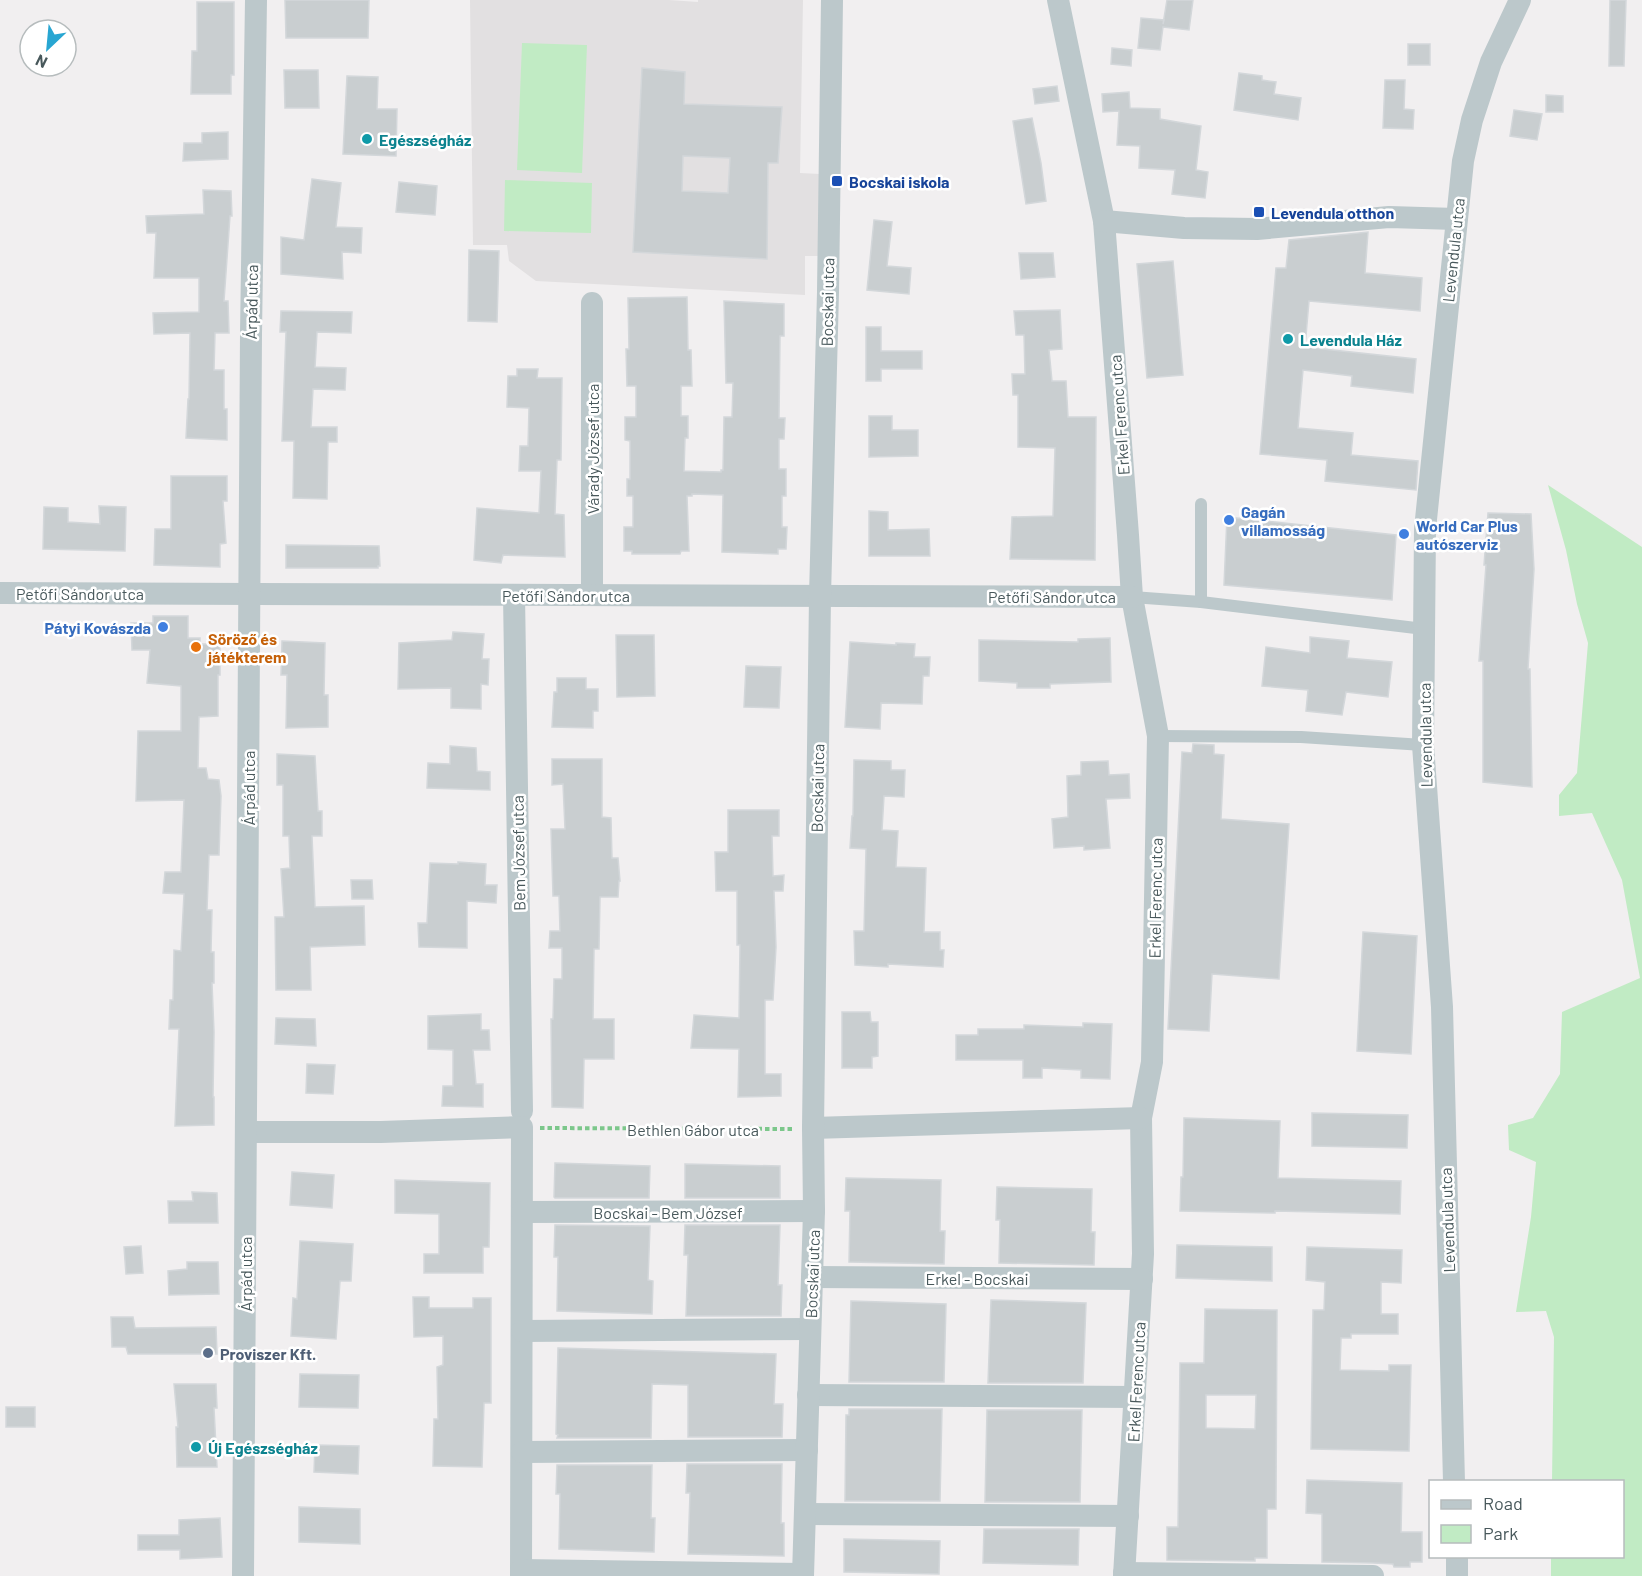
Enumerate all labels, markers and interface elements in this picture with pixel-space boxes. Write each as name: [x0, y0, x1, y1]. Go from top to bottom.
north arrow: [18, 18, 78, 78]
text: N: [32, 51, 50, 73]
place label: Egészségház: [379, 130, 471, 149]
marker: Egészségház: [360, 132, 374, 146]
place label: Bocskai iskola: [849, 172, 950, 191]
marker: Bocskai iskola: [830, 174, 844, 188]
street label: Levendula utca: [1438, 197, 1468, 303]
place label: Levendula otthon: [1271, 203, 1394, 222]
marker: Levendula otthon: [1252, 205, 1266, 219]
street label: Bocskai utca: [817, 257, 837, 347]
street label: Árpád utca: [241, 264, 261, 340]
place label: Levendula Ház: [1300, 330, 1402, 349]
marker: Levendula Ház: [1281, 332, 1295, 346]
street label: Erkel Ferenc utca: [1105, 354, 1133, 476]
street label: Várady József utca: [583, 384, 602, 514]
place label: Gagán villamosság: [1241, 502, 1325, 539]
marker: Gagán villamosság: [1222, 513, 1236, 527]
place label: World Car Plus autószerviz: [1416, 516, 1518, 553]
marker: World Car Plus autószerviz: [1397, 527, 1411, 541]
street label: Petőfi Sándor utca: [16, 584, 144, 603]
street label: Petőfi Sándor utca: [502, 586, 630, 605]
street label: Petőfi Sándor utca: [988, 587, 1116, 606]
place label: Pátyi Kovászda: [45, 618, 151, 637]
marker: Pátyi Kovászda: [156, 620, 170, 634]
place label: Söröző és játékterem: [207, 629, 286, 666]
marker: Söröző és játékterem: [189, 640, 203, 654]
street label: Levendula utca: [1415, 682, 1435, 788]
street label: Bocskai utca: [807, 743, 827, 833]
street label: Árpád utca: [239, 750, 258, 826]
street label: Bem József utca: [507, 795, 529, 911]
street label: Erkel Ferenc utca: [1144, 838, 1166, 958]
street label: Bethlen Gábor utca: [627, 1120, 759, 1139]
street label: Levendula utca: [1436, 1167, 1458, 1273]
street label: Bocskai - Bem József: [593, 1203, 743, 1222]
street label: Bocskai utca: [801, 1229, 823, 1319]
street label: Árpád utca: [236, 1236, 255, 1312]
street label: Erkel - Bocskai: [925, 1269, 1029, 1288]
street label: Erkel Ferenc utca: [1123, 1321, 1149, 1443]
place label: Proviszer Kft.: [220, 1344, 316, 1363]
marker: Proviszer Kft.: [201, 1346, 215, 1360]
place label: Új Egészségház: [208, 1438, 318, 1457]
marker: Új Egészségház: [189, 1440, 203, 1454]
legend: [1429, 1480, 1624, 1558]
text: Road: [1483, 1492, 1523, 1514]
text: Park: [1483, 1522, 1518, 1544]

